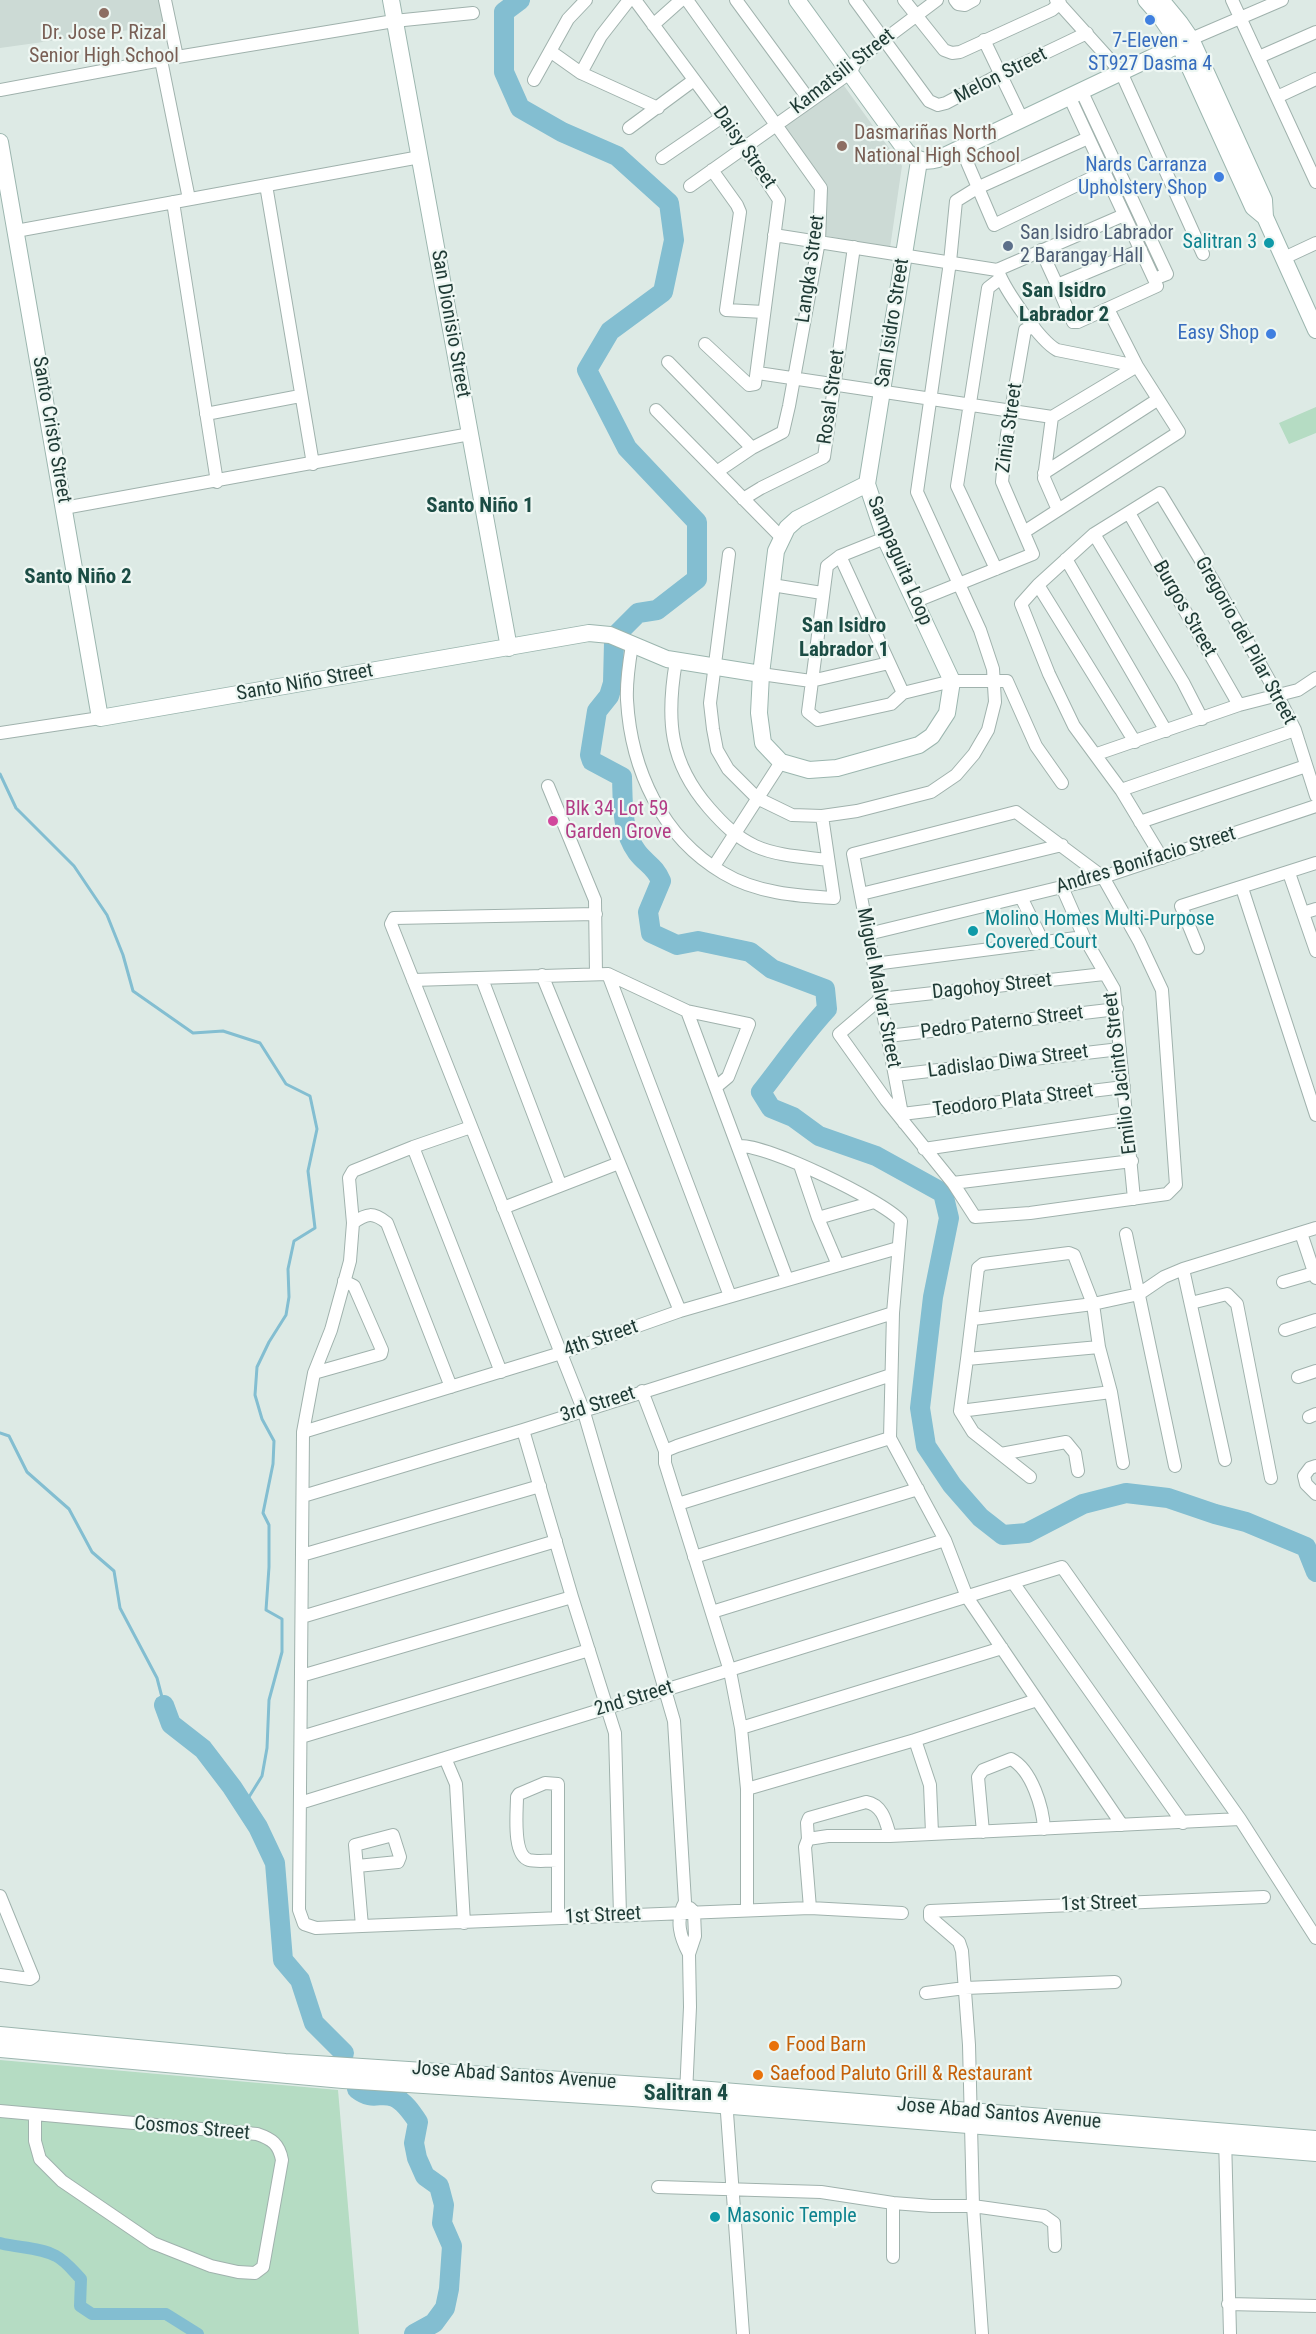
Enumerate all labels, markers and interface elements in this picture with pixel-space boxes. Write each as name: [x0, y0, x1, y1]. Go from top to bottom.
marker: Dr. Jose P. Rizal Senior High School: [97, 6, 111, 20]
marker: 7-Eleven - ST927 Dasma 4: [1143, 13, 1157, 27]
place label: Dr. Jose P. Rizal Senior High School: [29, 22, 179, 69]
street label: Kamatsili Street: [786, 24, 900, 120]
place label: 7-Eleven - ST927 Dasma 4: [1088, 30, 1212, 77]
street label: Melon Street: [951, 43, 1051, 109]
street label: Daisy Street: [707, 102, 781, 194]
place label: Dasmariñas North National High School: [854, 122, 1020, 169]
marker: Dasmariñas North National High School: [835, 139, 849, 153]
place label: Nards Carranza Upholstery Shop: [1078, 154, 1207, 201]
marker: Nards Carranza Upholstery Shop: [1212, 170, 1226, 184]
street label: Langka Street: [792, 214, 830, 324]
place label: San Isidro Labrador 2 Barangay Hall: [1020, 222, 1174, 269]
place label: Salitran 3: [1183, 231, 1257, 255]
marker: Salitran 3: [1262, 236, 1276, 250]
marker: San Isidro Labrador 2 Barangay Hall: [1001, 239, 1015, 253]
street label: San Dionisio Street: [425, 248, 475, 400]
street label: San Isidro Street: [871, 257, 915, 389]
district label: San Isidro Labrador 2: [1019, 279, 1109, 329]
place label: Easy Shop: [1178, 322, 1259, 346]
marker: Easy Shop: [1264, 327, 1278, 341]
street label: Rosal Street: [813, 348, 851, 446]
street label: Santo Cristo Street: [26, 355, 76, 505]
street label: Zinia Street: [992, 382, 1028, 474]
street label: Sampaguita Loop: [861, 493, 937, 629]
district label: Santo Niño 1: [426, 494, 534, 520]
street label: Gregorio del Pilar Street: [1189, 553, 1301, 729]
street label: Burgos Street: [1147, 557, 1221, 661]
district label: Santo Niño 2: [24, 565, 132, 591]
district label: San Isidro Labrador 1: [799, 614, 889, 664]
street label: Santo Niño Street: [235, 659, 375, 707]
place label: Blk 34 Lot 59 Garden Grove: [565, 798, 671, 845]
marker: Blk 34 Lot 59 Garden Grove: [546, 814, 560, 828]
street label: Andres Bonifacio Street: [1053, 822, 1239, 900]
street label: Miguel Malvar Street: [851, 906, 905, 1070]
place label: Molino Homes Multi-Purpose Covered Court: [985, 908, 1214, 955]
marker: Molino Homes Multi-Purpose Covered Court: [966, 924, 980, 938]
street label: Dagohoy Street: [931, 969, 1053, 1005]
street label: Emilio Jacinto Street: [1099, 990, 1143, 1156]
street label: Pedro Paterno Street: [919, 1001, 1085, 1045]
street label: Ladislao Diwa Street: [926, 1040, 1090, 1084]
street label: Teodoro Plata Street: [931, 1079, 1095, 1123]
street label: 4th Street: [561, 1315, 641, 1363]
street label: 3rd Street: [558, 1382, 638, 1428]
street label: 2nd Street: [592, 1676, 676, 1722]
street label: 1st Street: [1060, 1891, 1138, 1917]
street label: 1st Street: [564, 1902, 642, 1930]
place label: Food Barn: [786, 2034, 866, 2058]
marker: Food Barn: [767, 2039, 781, 2053]
street label: Jose Abad Santos Avenue: [411, 2057, 617, 2095]
place label: Saefood Paluto Grill & Restaurant: [770, 2063, 1032, 2087]
marker: Saefood Paluto Grill & Restaurant: [751, 2068, 765, 2082]
district label: Salitran 4: [644, 2081, 728, 2107]
street label: Jose Abad Santos Avenue: [896, 2093, 1102, 2135]
street label: Cosmos Street: [133, 2112, 251, 2146]
place label: Masonic Temple: [727, 2205, 857, 2229]
marker: Masonic Temple: [708, 2210, 722, 2224]

